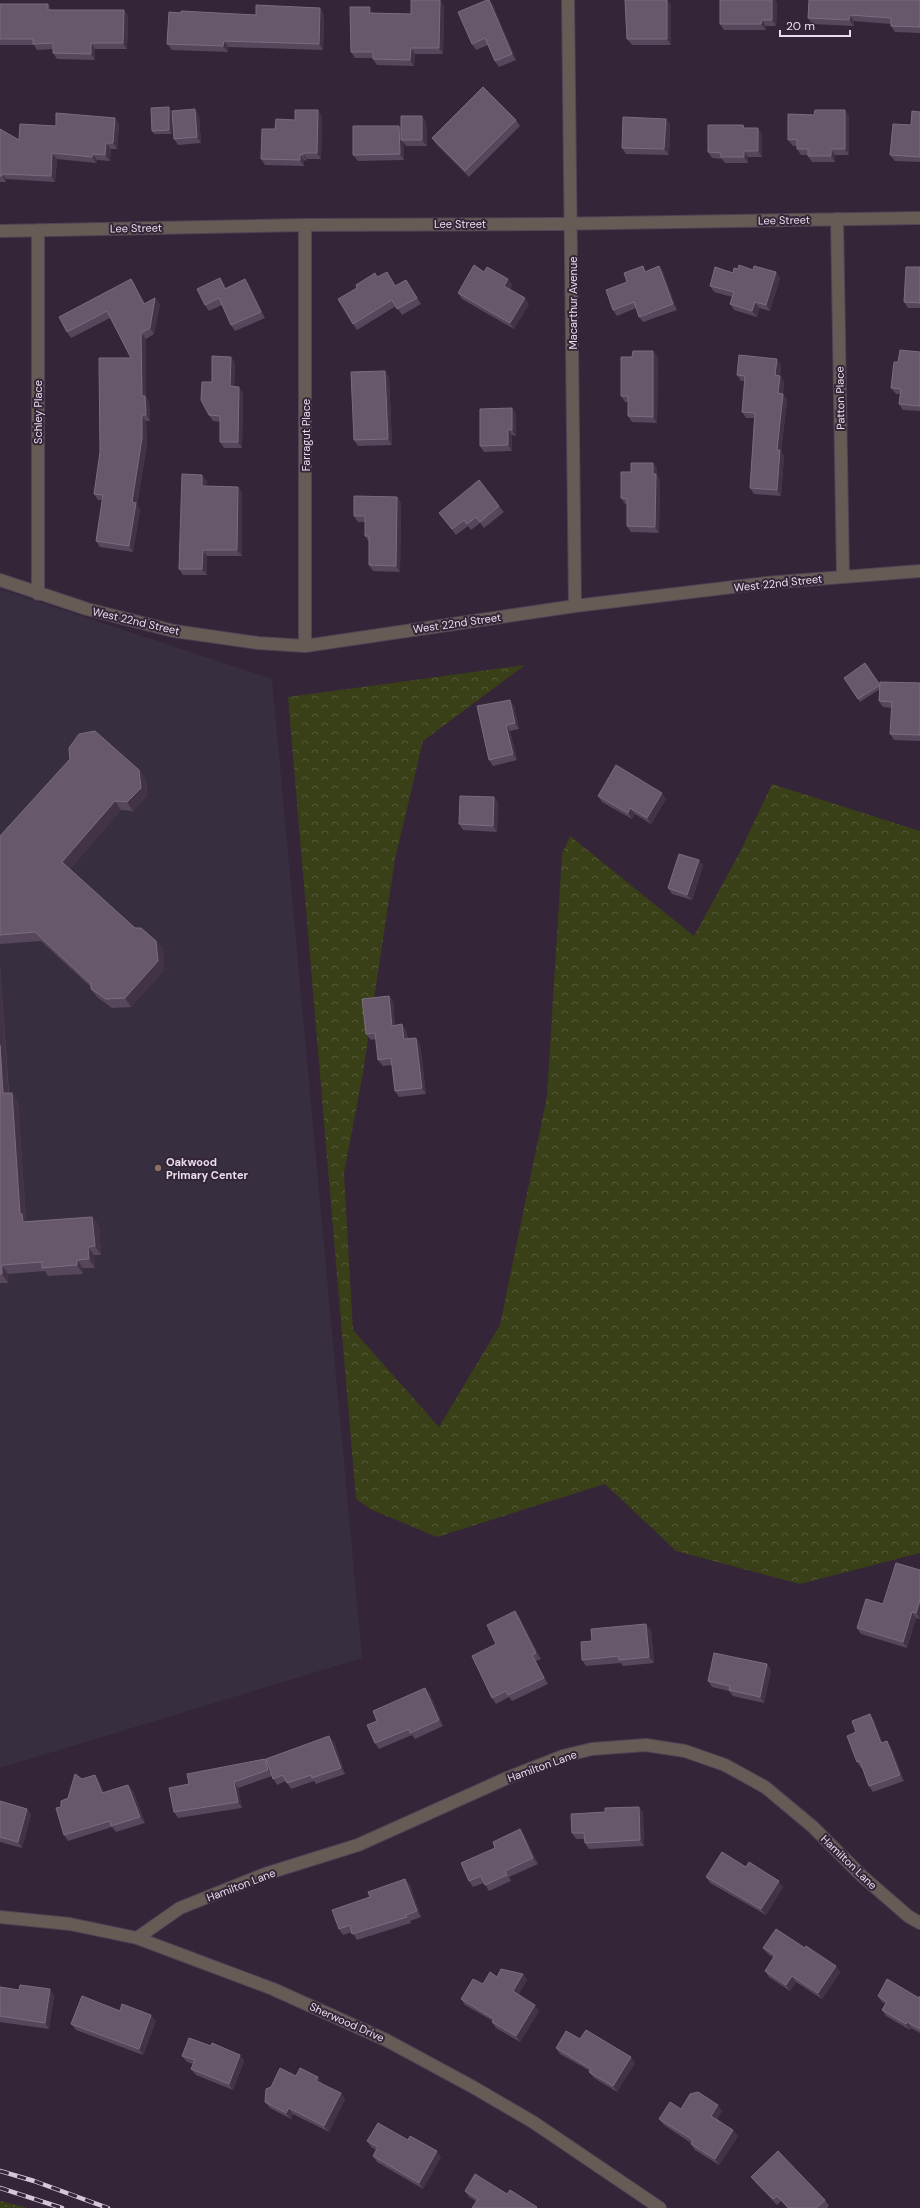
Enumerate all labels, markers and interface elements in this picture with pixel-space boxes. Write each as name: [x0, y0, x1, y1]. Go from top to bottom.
scale bar: [780, 12, 850, 38]
text: 20 m: [786, 18, 815, 34]
street label: Lee Street: [758, 213, 810, 227]
street label: Lee Street: [434, 217, 486, 231]
street label: Lee Street: [110, 221, 162, 235]
street label: Macarthur Avenue: [566, 257, 580, 349]
street label: Patton Place: [832, 366, 848, 430]
street label: Schley Place: [31, 380, 45, 444]
street label: Farragut Place: [299, 399, 313, 471]
street label: West 22nd Street: [733, 571, 823, 595]
street label: West 22nd Street: [91, 604, 181, 638]
street label: West 22nd Street: [412, 610, 502, 636]
place label: Oakwood Primary Center: [166, 1155, 249, 1182]
marker: Oakwood Primary Center: [153, 1163, 163, 1173]
street label: Hamilton Lane: [505, 1747, 579, 1785]
street label: Hamilton Lane: [818, 1832, 880, 1892]
street label: Hamilton Lane: [205, 1865, 277, 1905]
street label: Sherwood Drive: [308, 1999, 386, 2045]

